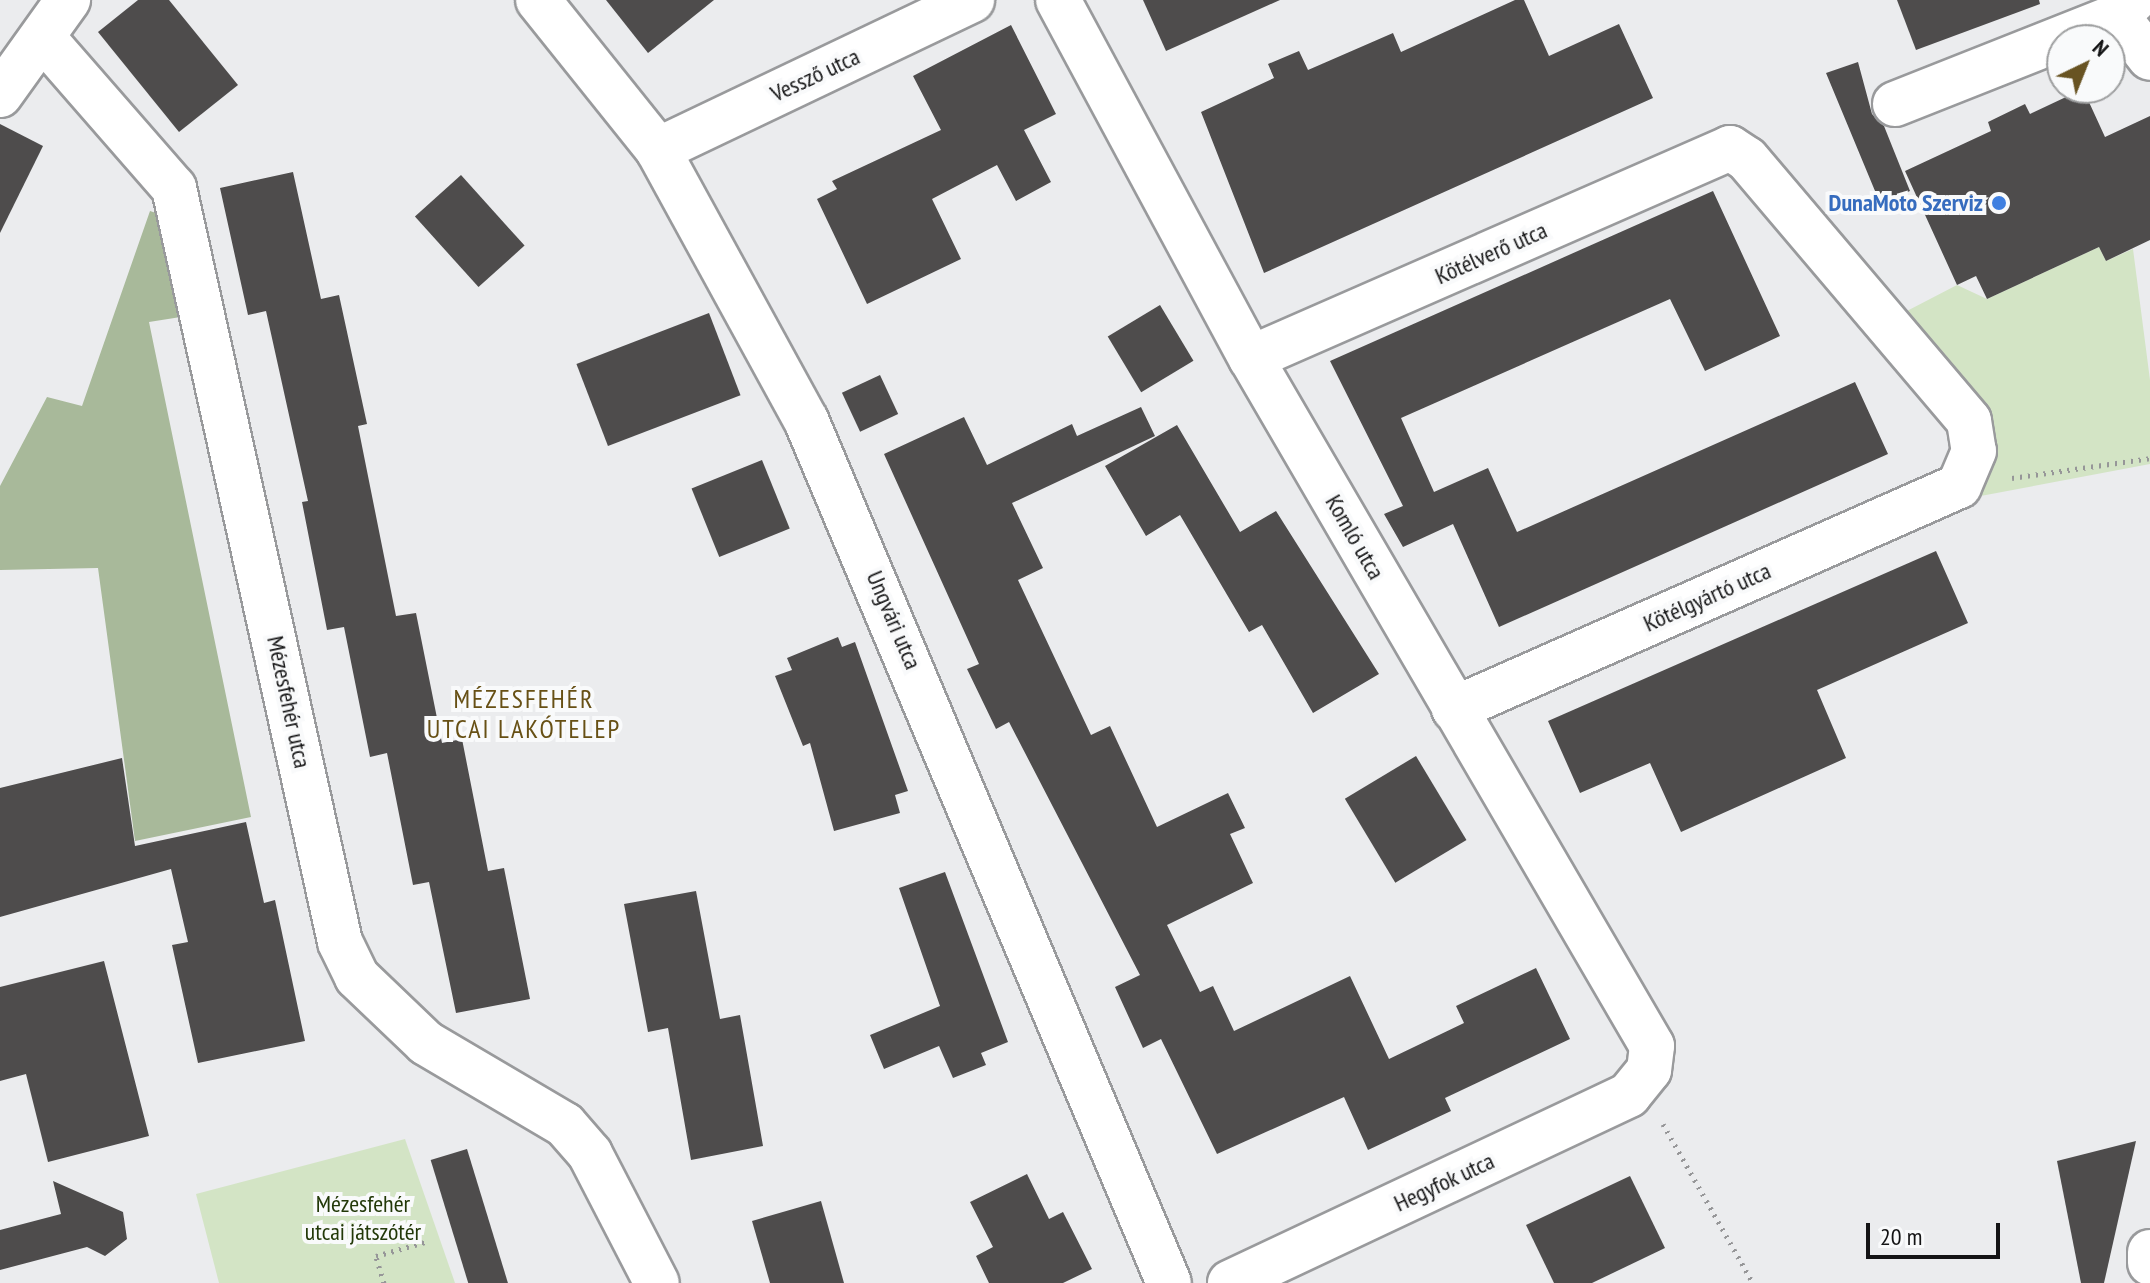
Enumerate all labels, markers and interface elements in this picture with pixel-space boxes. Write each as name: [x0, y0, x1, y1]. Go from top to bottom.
north arrow: [2046, 24, 2126, 104]
text: N: [2087, 34, 2115, 62]
street label: Vessző utca: [766, 42, 864, 108]
place label: DunaMoto Szerviz: [1829, 189, 1983, 217]
marker: DunaMoto Szerviz: [1990, 194, 2008, 212]
street label: Kötélverő utca: [1431, 216, 1551, 290]
street label: Komló utca: [1319, 490, 1391, 584]
street label: Kötélgyártó utca: [1639, 556, 1775, 638]
street label: Ungvári utca: [860, 566, 928, 674]
street label: Mézesfehér utca: [261, 633, 317, 771]
district label: MÉZESFEHÉR UTCAI LAKÓTELEP: [427, 683, 621, 744]
street label: Hegyfok utca: [1389, 1146, 1499, 1218]
park label: Mézesfehér utcai játszótér: [305, 1190, 421, 1246]
scale bar: [1870, 1207, 2004, 1257]
text: 20 m: [1880, 1221, 1922, 1252]

